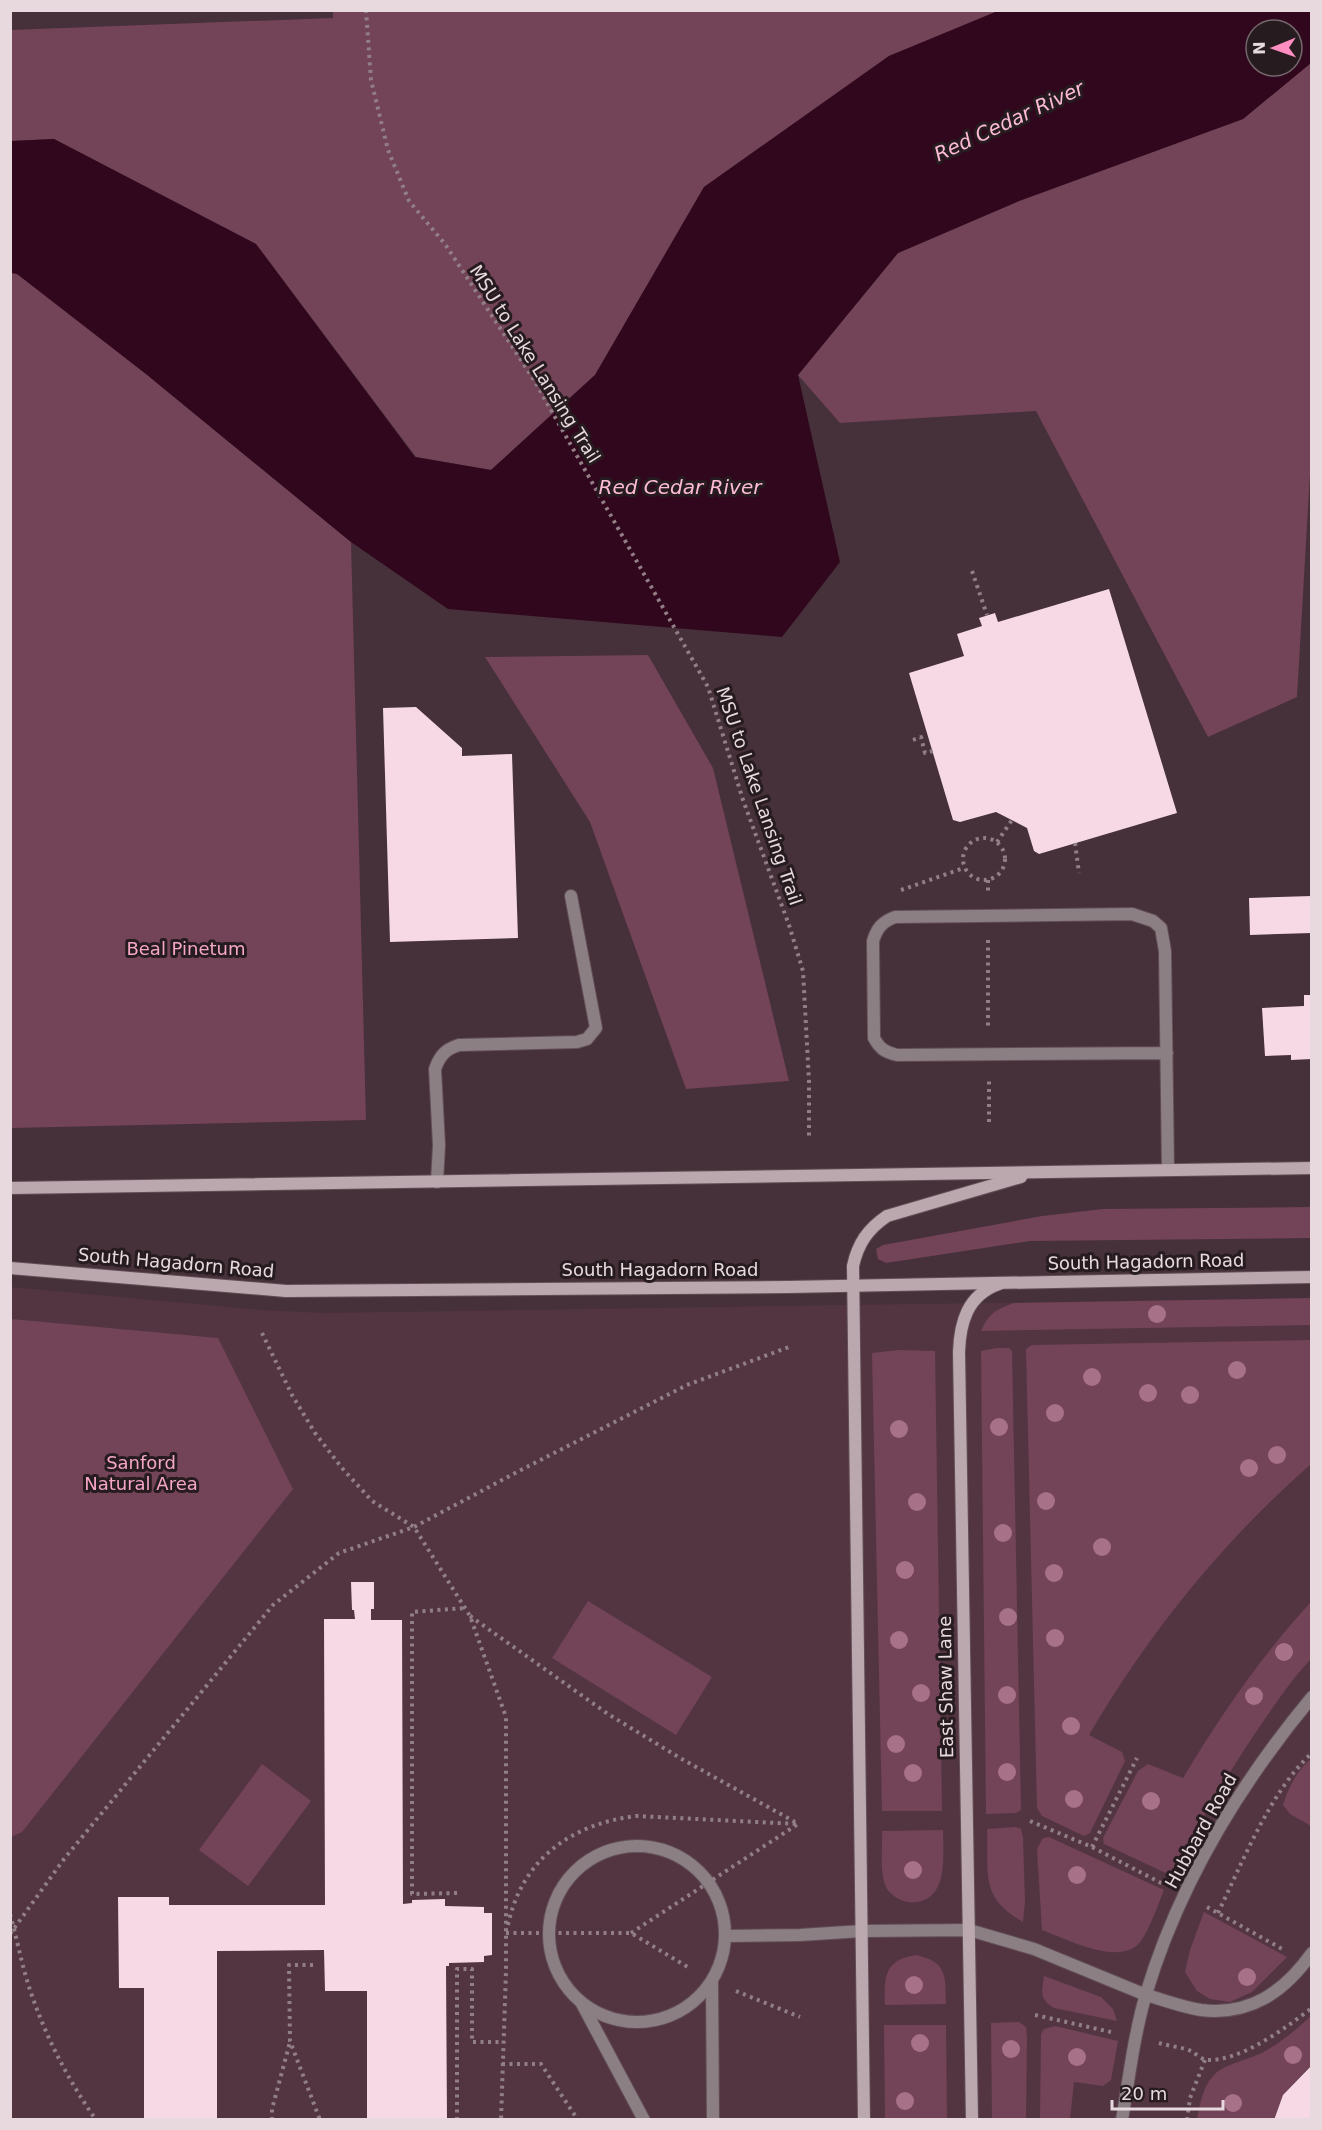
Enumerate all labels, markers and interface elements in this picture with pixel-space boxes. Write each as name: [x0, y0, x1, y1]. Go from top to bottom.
north arrow: [1244, 18, 1304, 78]
text: N: [1250, 41, 1269, 55]
water label: Red Cedar River: [930, 75, 1089, 166]
street label: MSU to Lake Lansing Trail: [466, 261, 605, 467]
water label: Red Cedar River: [599, 475, 763, 499]
street label: MSU to Lake Lansing Trail: [712, 684, 807, 908]
park label: Beal Pinetum: [126, 938, 246, 959]
street label: South Hagadorn Road: [77, 1243, 275, 1282]
street label: South Hagadorn Road: [1047, 1249, 1245, 1274]
street label: South Hagadorn Road: [562, 1259, 758, 1280]
park label: Sanford Natural Area: [84, 1452, 198, 1494]
street label: East Shaw Lane: [934, 1616, 957, 1758]
street label: Hubbard Road: [1160, 1770, 1241, 1892]
scale bar: [1112, 2073, 1223, 2111]
text: 20 m: [1121, 2083, 1167, 2104]

